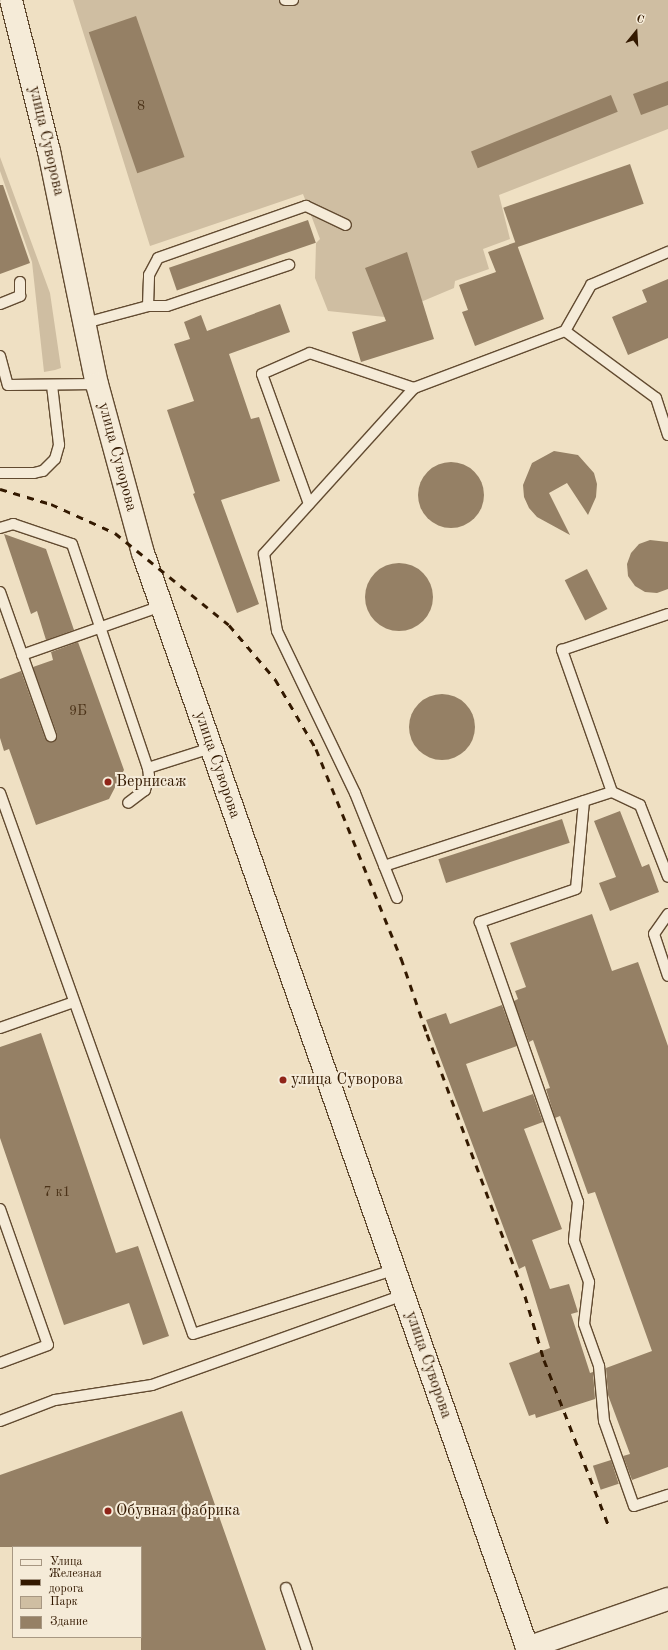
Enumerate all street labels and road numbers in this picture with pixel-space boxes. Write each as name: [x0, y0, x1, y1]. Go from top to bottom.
street label: улица Суворова: [24, 84, 68, 198]
street label: улица Суворова: [93, 400, 141, 514]
street label: улица Суворова: [190, 709, 244, 821]
street label: улица Суворова: [401, 1309, 455, 1421]

